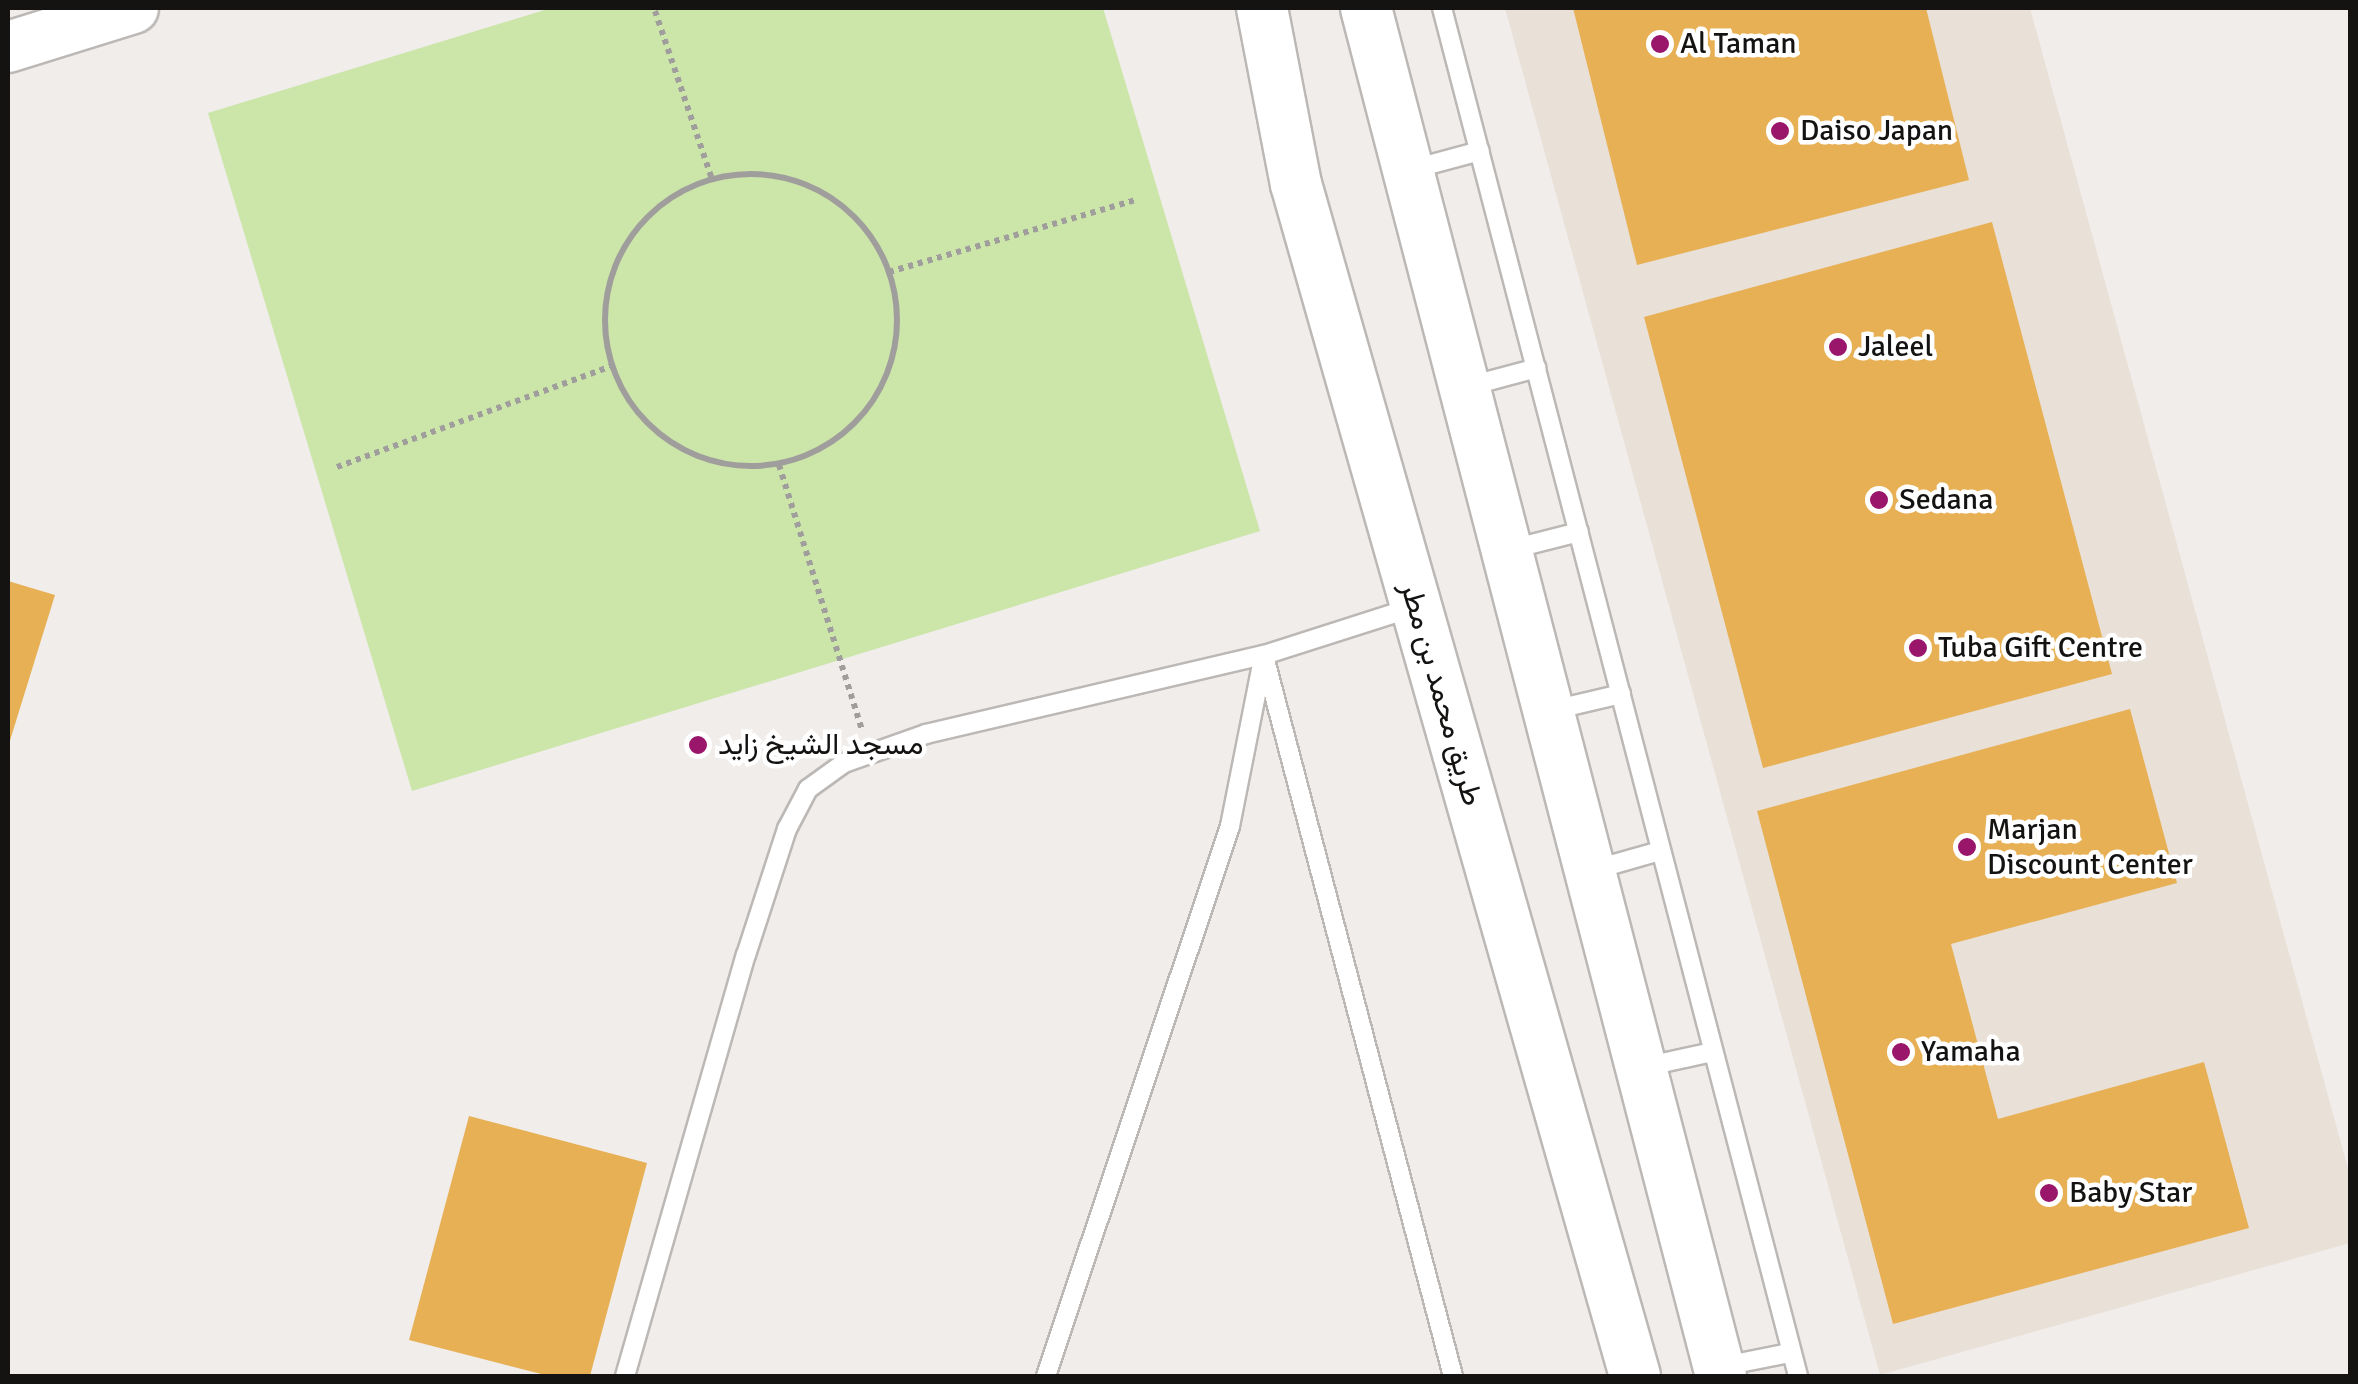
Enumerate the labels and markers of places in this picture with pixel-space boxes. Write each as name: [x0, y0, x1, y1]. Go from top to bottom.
place label: Al Taman: [1680, 26, 1797, 62]
marker: Al Taman: [1649, 33, 1671, 55]
place label: Daiso Japan: [1800, 113, 1953, 149]
marker: Daiso Japan: [1769, 120, 1791, 142]
place label: Jaleel: [1858, 329, 1933, 365]
marker: Jaleel: [1827, 336, 1849, 358]
place label: Sedana: [1899, 482, 1993, 518]
marker: Sedana: [1868, 489, 1890, 511]
place label: Tuba Gift Centre: [1938, 630, 2143, 666]
marker: Tuba Gift Centre: [1907, 637, 1929, 659]
place label: مسجد الشيخ زايد: [718, 727, 923, 763]
marker: مسجد الشيخ زايد: [687, 734, 709, 756]
place label: Marjan Discount Center: [1987, 812, 2193, 882]
marker: Marjan Discount Center: [1956, 836, 1978, 858]
place label: Yamaha: [1921, 1034, 2021, 1070]
marker: Yamaha: [1890, 1041, 1912, 1063]
place label: Baby Star: [2069, 1175, 2192, 1211]
marker: Baby Star: [2038, 1182, 2060, 1204]

